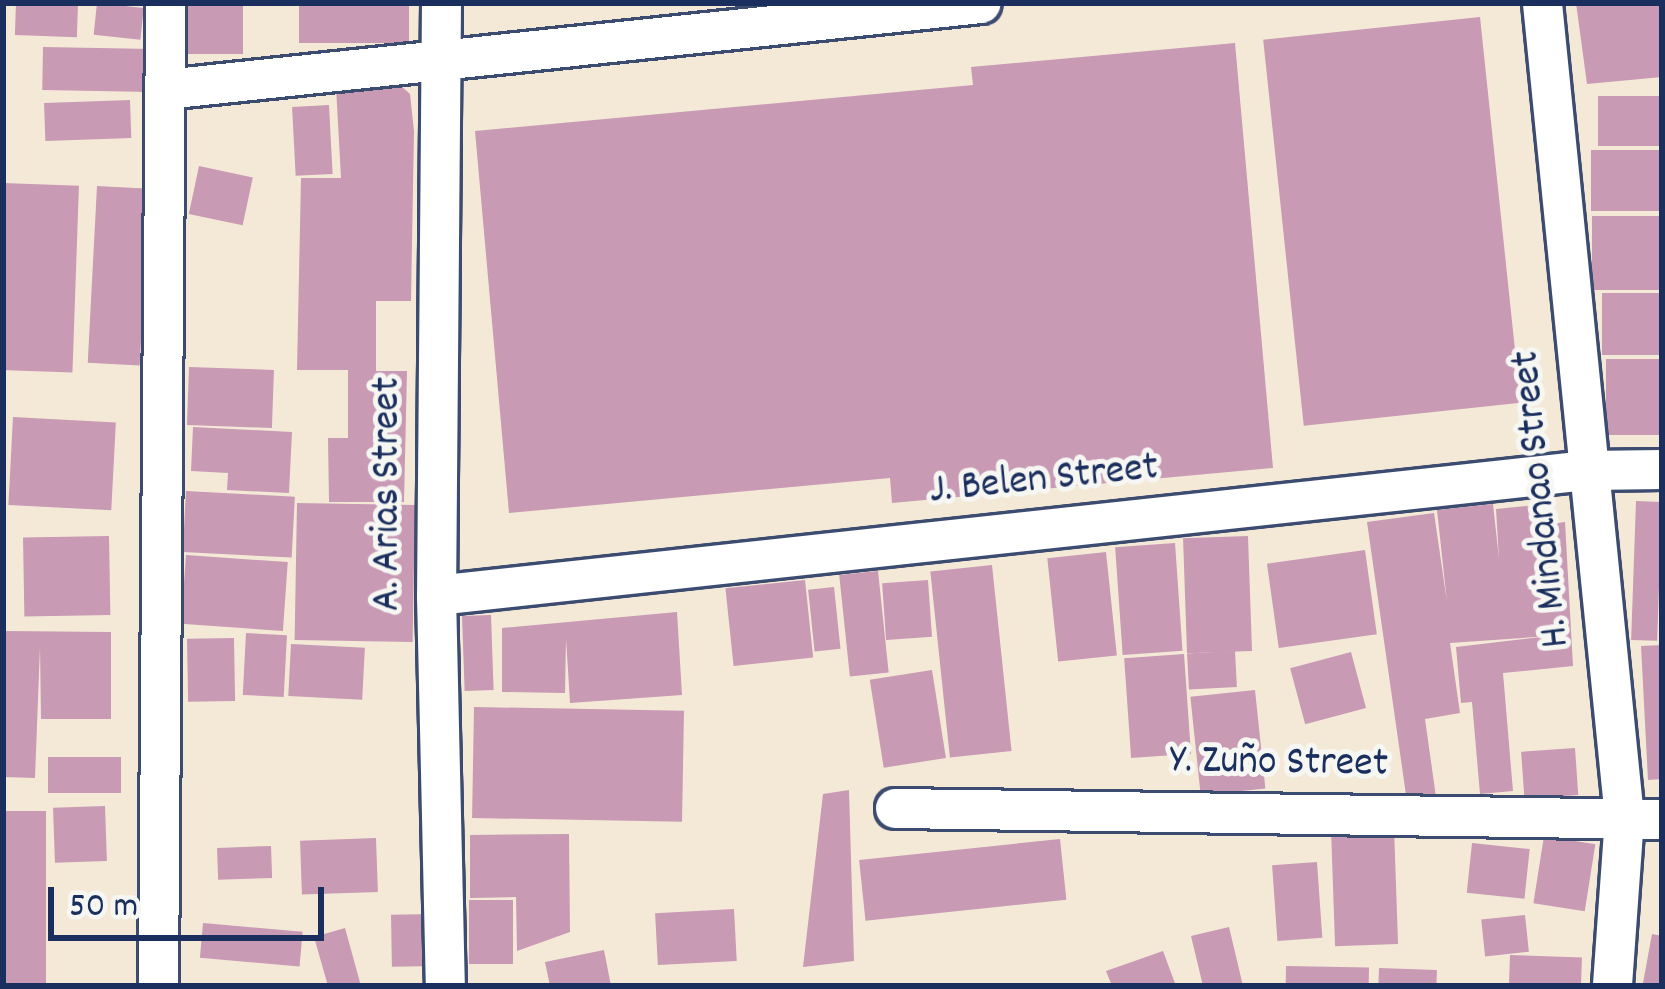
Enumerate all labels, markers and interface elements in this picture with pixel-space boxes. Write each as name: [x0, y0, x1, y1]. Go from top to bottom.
street label: H. Mindanao Street: [1502, 348, 1584, 650]
street label: A. Arias Street: [364, 377, 414, 611]
street label: J. Belen Street: [927, 444, 1161, 518]
street label: Y. Zuño Street: [1169, 737, 1389, 791]
scale bar: [54, 863, 330, 937]
text: 50 m: [69, 882, 138, 934]

